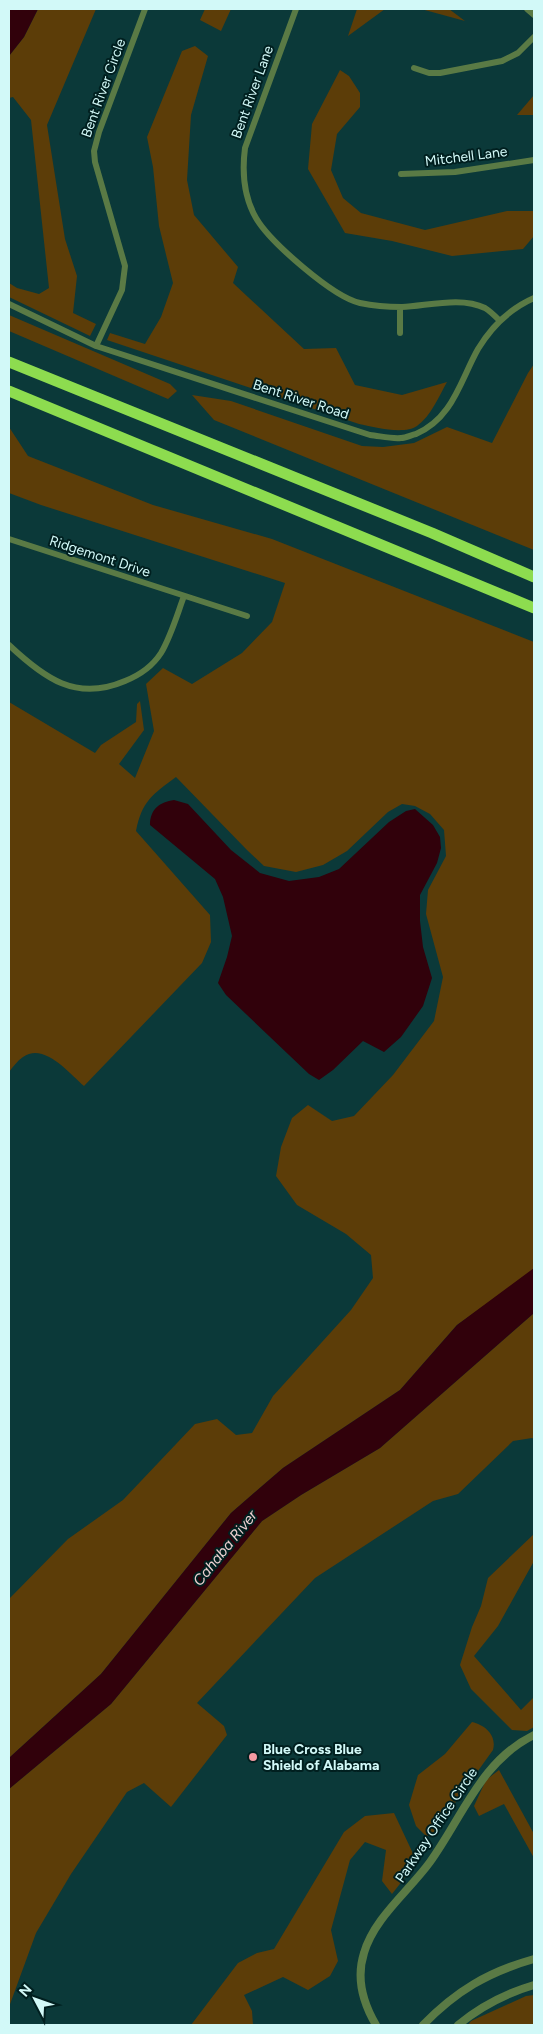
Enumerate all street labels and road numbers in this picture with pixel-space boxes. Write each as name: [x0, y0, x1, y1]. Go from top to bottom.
street label: Bent River Circle: [78, 36, 129, 140]
street label: Bent River Lane: [228, 43, 277, 141]
street label: Mitchell Lane: [424, 143, 509, 170]
street label: Bent River Road: [251, 376, 351, 423]
street label: Ridgemont Drive: [47, 532, 153, 581]
street label: Parkway Office Circle: [392, 1764, 481, 1886]

